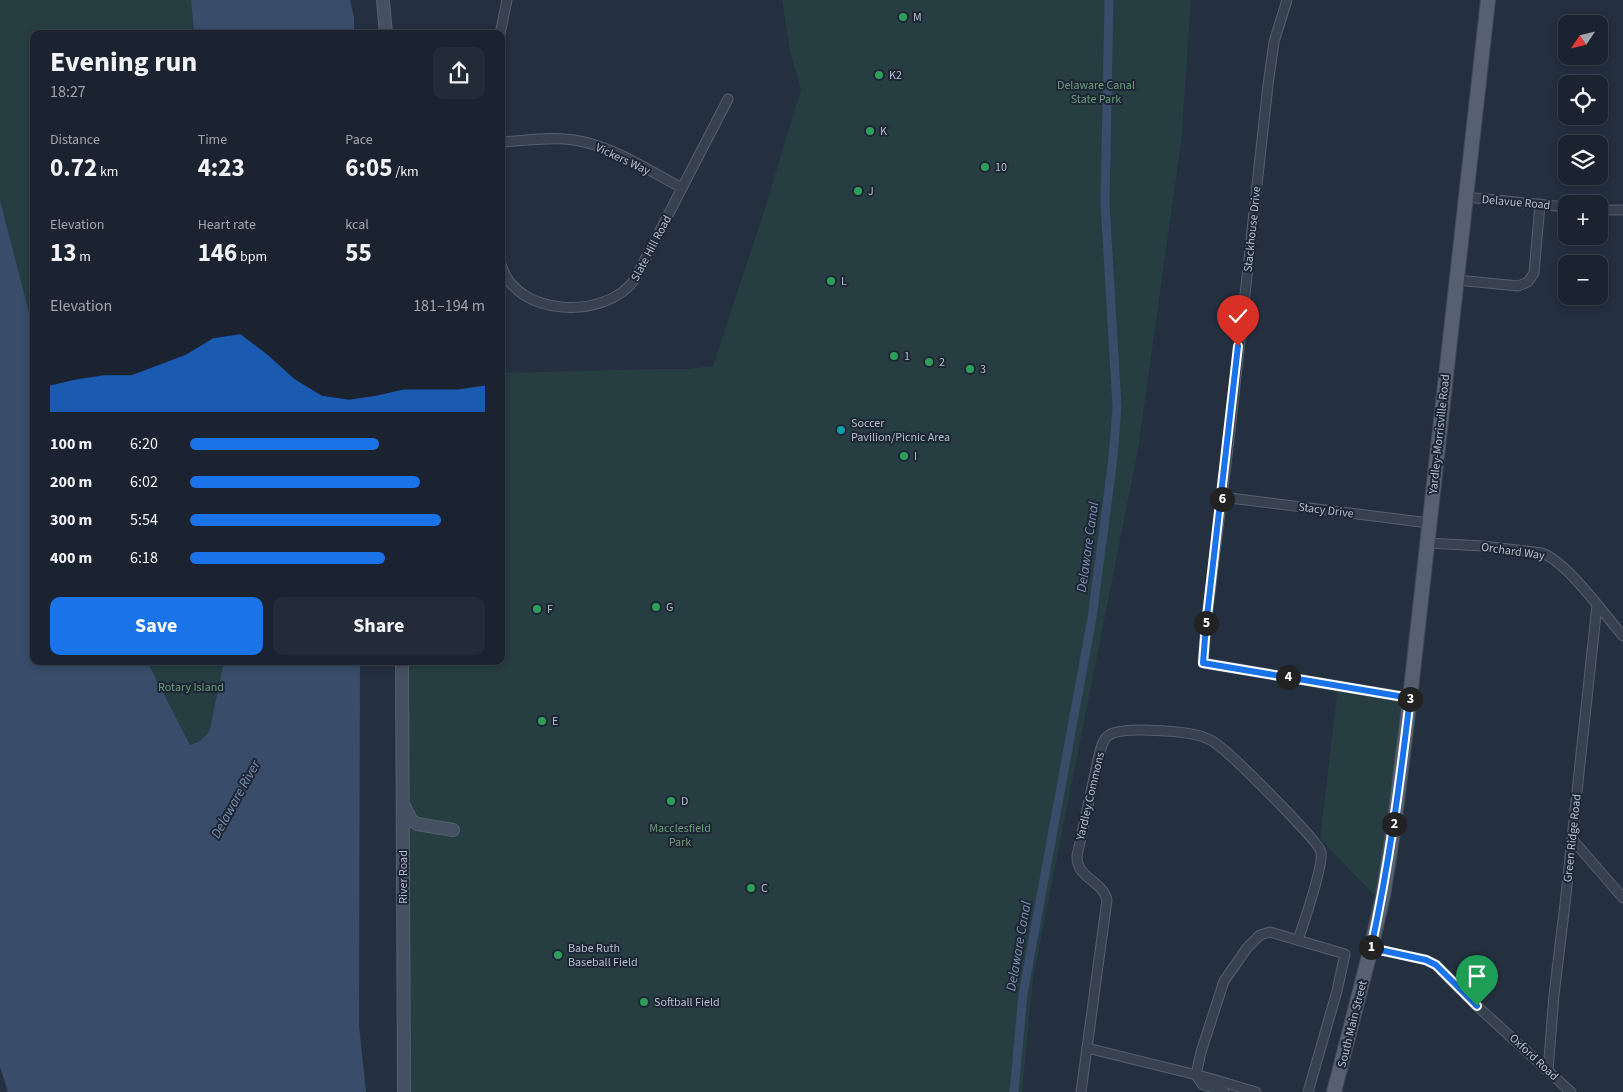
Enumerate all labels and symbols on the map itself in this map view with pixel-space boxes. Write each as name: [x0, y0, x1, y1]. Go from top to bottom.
place label: M: [913, 9, 922, 26]
marker: M: [897, 11, 909, 23]
north arrow: [1558, 15, 1608, 65]
place label: K2: [889, 67, 902, 84]
marker: K2: [873, 69, 885, 81]
park label: Delaware Canal State Park: [1057, 77, 1135, 108]
place label: K: [880, 123, 887, 140]
marker: K: [864, 125, 876, 137]
street label: Vickers Way: [593, 139, 653, 180]
place label: 10: [995, 159, 1007, 176]
marker: 10: [979, 161, 991, 173]
place label: J: [868, 183, 874, 200]
marker: J: [852, 185, 864, 197]
street label: Stackhouse Drive: [1240, 185, 1265, 273]
street label: Delavue Road: [1481, 191, 1551, 214]
street label: Slate Hill Road: [627, 212, 676, 284]
place label: L: [841, 273, 847, 290]
marker: L: [825, 275, 837, 287]
pin: [1217, 295, 1259, 346]
place label: 1: [904, 348, 910, 365]
marker: 1: [888, 350, 900, 362]
place label: 2: [939, 354, 945, 371]
marker: 2: [923, 356, 935, 368]
place label: 3: [980, 361, 986, 378]
marker: 3: [964, 363, 976, 375]
street label: Yardley-Morrisville Road: [1425, 373, 1454, 496]
place label: Soccer Pavilion/Picnic Area: [851, 415, 950, 446]
marker: Soccer Pavilion/Picnic Area: [835, 424, 847, 436]
place label: I: [914, 448, 917, 465]
marker: I: [898, 450, 910, 462]
pin: 6: [1210, 486, 1234, 512]
street label: Stacy Drive: [1297, 499, 1355, 522]
water label: Delaware Canal: [1072, 500, 1104, 594]
street label: Orchard Way: [1480, 539, 1546, 564]
place label: G: [666, 599, 673, 616]
place label: F: [547, 601, 553, 618]
marker: G: [650, 601, 662, 613]
marker: F: [531, 603, 543, 615]
pin: 5: [1194, 610, 1218, 636]
pin: 4: [1276, 664, 1300, 690]
park label: Rotary Island: [158, 679, 224, 696]
pin: 3: [1398, 686, 1422, 712]
place label: E: [552, 713, 558, 730]
marker: E: [536, 715, 548, 727]
street label: Yardley Commons: [1072, 750, 1109, 843]
water label: Delaware River: [206, 756, 266, 842]
place label: D: [681, 793, 688, 810]
street label: Green Ridge Road: [1559, 793, 1586, 883]
marker: D: [665, 795, 677, 807]
pin: 2: [1382, 812, 1406, 836]
park label: Macclesfield Park: [649, 820, 711, 851]
street label: River Road: [395, 850, 412, 904]
place label: C: [761, 880, 768, 897]
marker: C: [745, 882, 757, 894]
water label: Delaware Canal: [1001, 899, 1037, 993]
pin: 1: [1358, 934, 1384, 960]
place label: Babe Ruth Baseball Field: [568, 940, 638, 971]
marker: Babe Ruth Baseball Field: [552, 949, 564, 961]
pin: [1456, 955, 1498, 1006]
street label: South Main Street: [1333, 979, 1372, 1069]
place label: Softball Field: [654, 994, 720, 1011]
marker: Softball Field: [638, 996, 650, 1008]
street label: Oxford Road: [1505, 1030, 1562, 1085]

